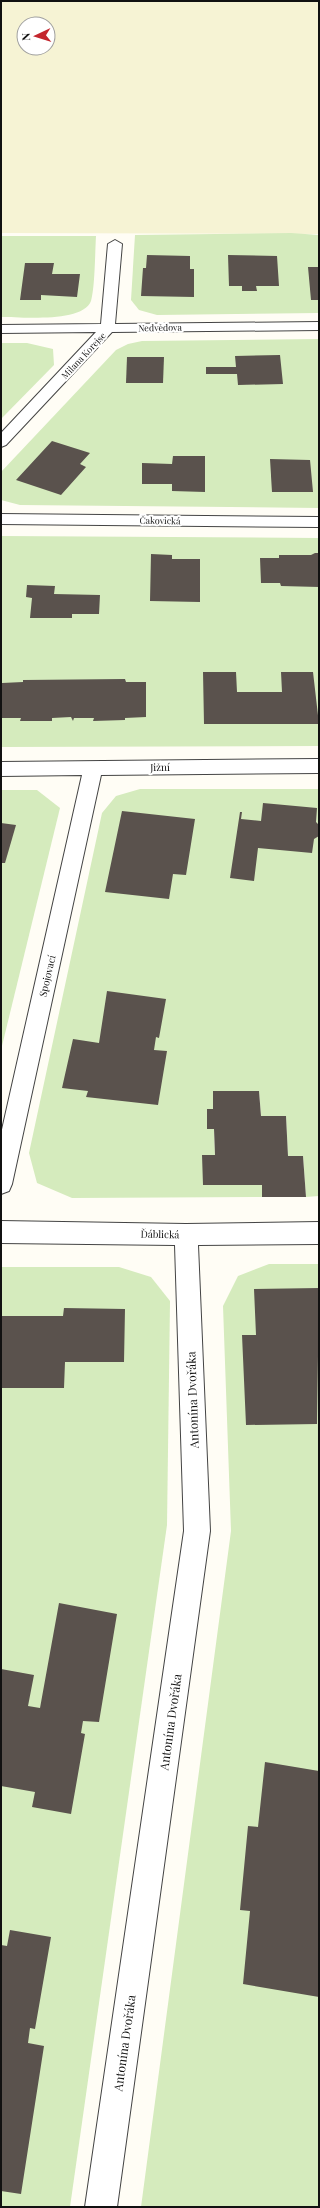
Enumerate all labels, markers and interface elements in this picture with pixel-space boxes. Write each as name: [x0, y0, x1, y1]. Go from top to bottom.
north arrow: [16, 16, 56, 56]
text: N: [18, 32, 33, 41]
street label: Nedvědova: [138, 321, 183, 333]
street label: Milana Korejse: [58, 329, 108, 381]
street label: Čakovická: [139, 514, 181, 526]
street label: Jižní: [149, 760, 170, 774]
street label: Spojovací: [35, 954, 59, 998]
street label: Ďáblická: [141, 1227, 179, 1241]
street label: Antonína Dvořáka: [182, 1351, 202, 1450]
street label: Antonína Dvořáka: [155, 1673, 185, 1772]
street label: Antonína Dvořáka: [109, 1994, 139, 2093]

